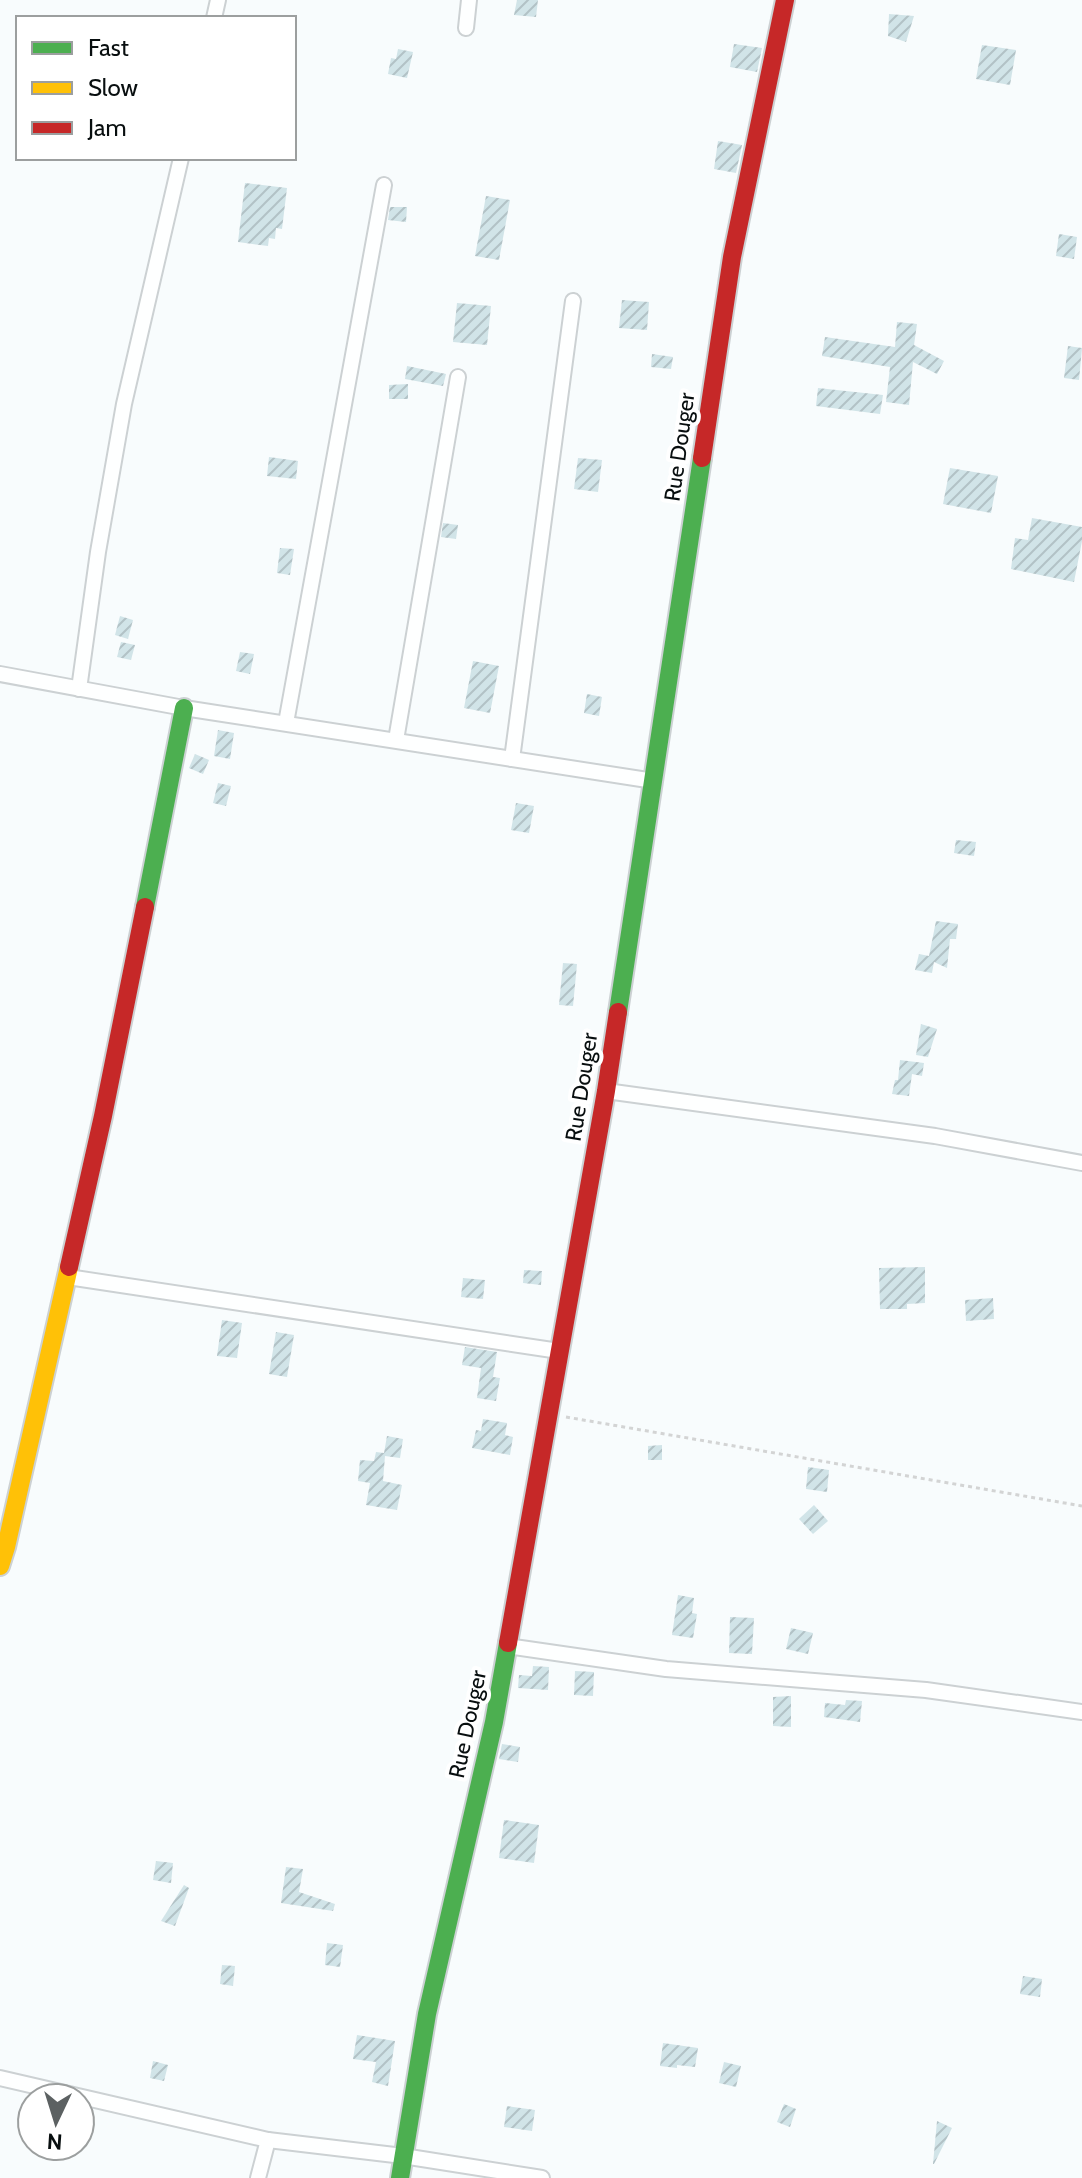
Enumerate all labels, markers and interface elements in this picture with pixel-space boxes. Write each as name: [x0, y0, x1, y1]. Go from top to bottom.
legend: [16, 16, 296, 160]
text: Fast: [88, 33, 129, 62]
text: Slow: [88, 73, 138, 102]
text: Jam: [87, 113, 126, 142]
street label: Rue Douger: [659, 391, 700, 503]
street label: Rue Douger: [560, 1031, 603, 1143]
street label: Rue Douger: [443, 1668, 492, 1780]
north arrow: [16, 2082, 96, 2162]
text: N: [46, 2127, 63, 2155]

